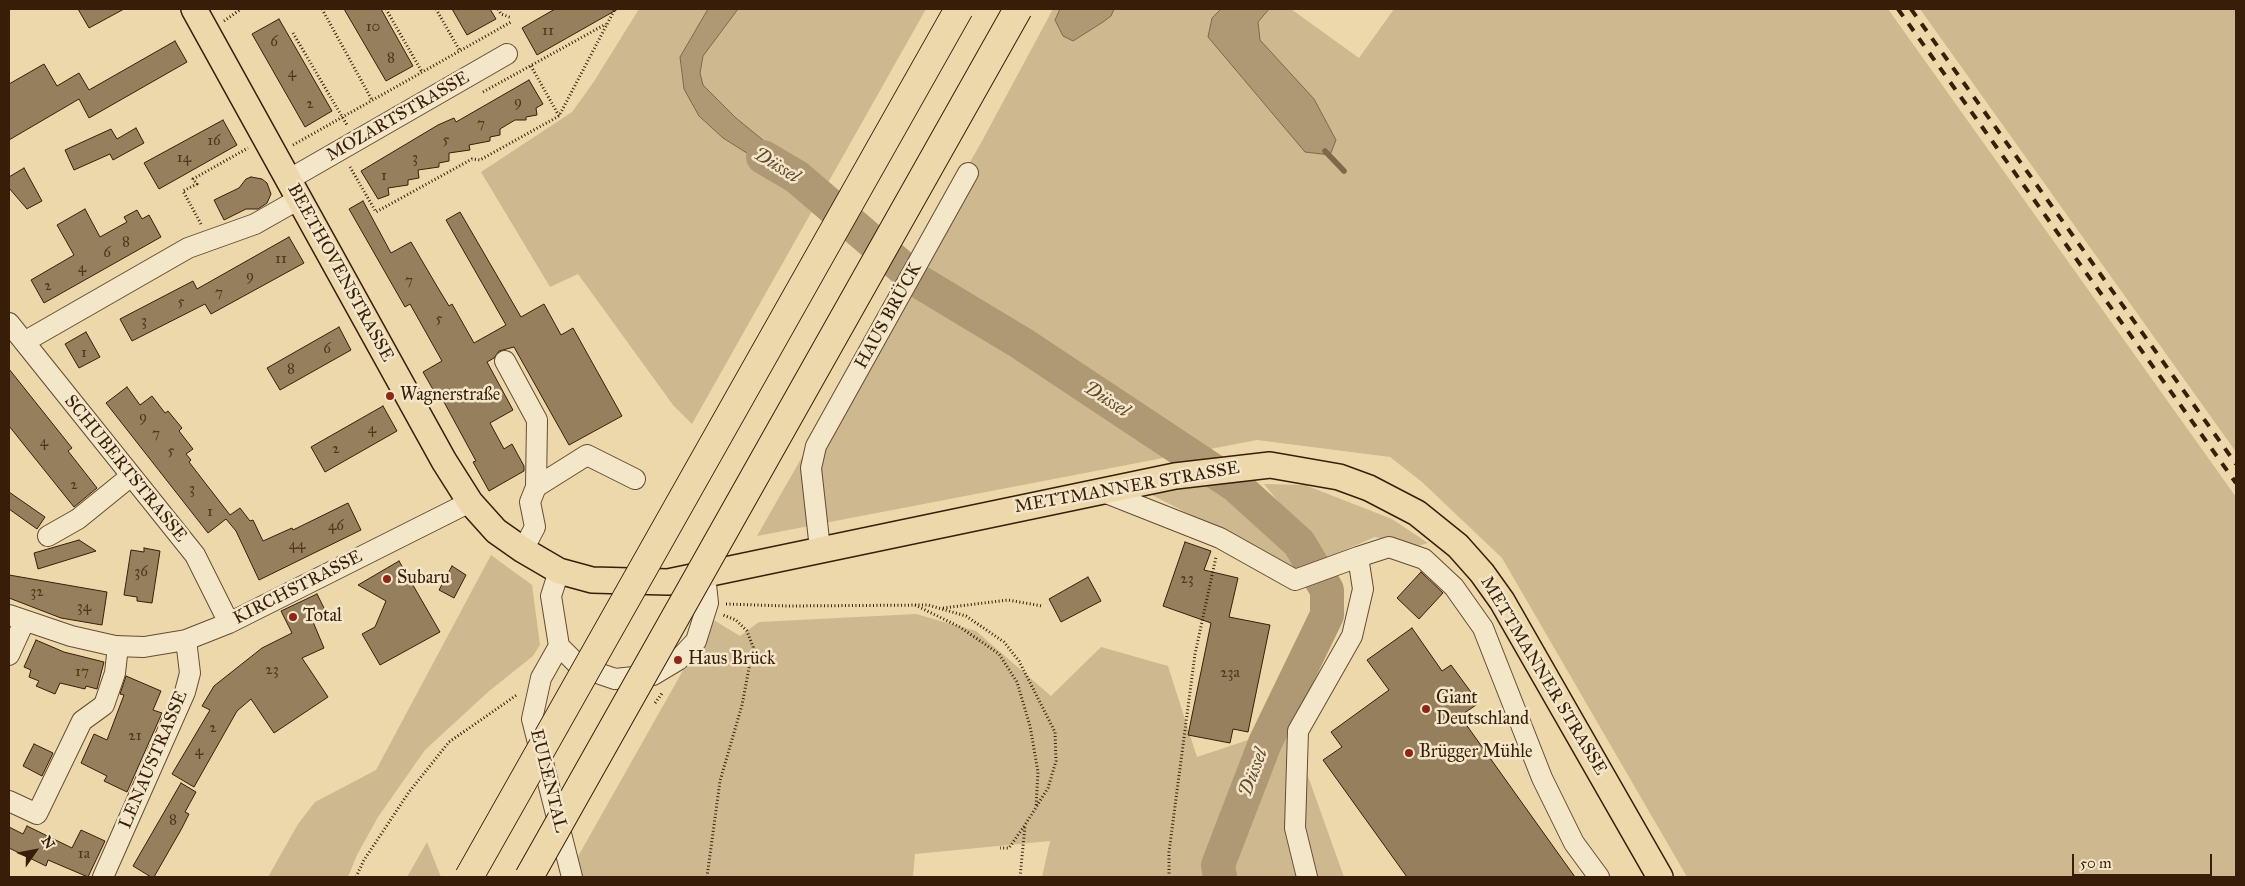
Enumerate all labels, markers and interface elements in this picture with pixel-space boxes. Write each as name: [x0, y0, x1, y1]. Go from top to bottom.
house number: 10: [366, 18, 380, 36]
house number: 11: [542, 22, 554, 40]
house number: 6: [270, 33, 278, 51]
house number: 8: [387, 49, 395, 67]
house number: 4: [288, 64, 296, 82]
street label: MOZARTSTRASSE: [323, 67, 473, 167]
house number: 9: [514, 93, 522, 111]
house number: 2: [306, 95, 314, 113]
house number: 7: [477, 115, 485, 133]
house number: 5: [443, 131, 449, 149]
house number: 16: [207, 132, 221, 150]
water label: Düssel: [749, 143, 803, 189]
house number: 14: [177, 149, 191, 167]
house number: 3: [412, 149, 418, 167]
house number: 1: [381, 167, 387, 185]
street label: BEETHOVENSTRASSE: [282, 180, 398, 366]
house number: 8: [122, 233, 130, 251]
house number: 6: [103, 244, 111, 262]
house number: 11: [275, 250, 287, 268]
house number: 4: [78, 259, 86, 277]
street label: HAUS BRÜCK: [851, 259, 927, 373]
house number: 9: [246, 267, 254, 285]
house number: 7: [405, 272, 413, 290]
house number: 2: [44, 277, 52, 295]
house number: 7: [215, 284, 223, 302]
house number: 5: [178, 293, 184, 311]
house number: 5: [436, 310, 442, 328]
house number: 3: [141, 312, 147, 330]
house number: 6: [323, 340, 331, 358]
house number: 1: [81, 344, 87, 362]
house number: 8: [287, 360, 295, 378]
water label: Düssel: [1079, 377, 1133, 423]
place label: Wagnerstraße: [400, 385, 500, 407]
marker: Wagnerstraße: [384, 390, 396, 402]
street label: SCHUBERTSTRASSE: [59, 391, 191, 547]
house number: 9: [139, 408, 147, 426]
house number: 4: [368, 420, 376, 438]
house number: 7: [152, 425, 160, 443]
house number: 4: [40, 433, 48, 451]
house number: 2: [332, 440, 340, 458]
house number: 5: [168, 442, 174, 460]
street label: METTMANNER STRASSE: [1013, 458, 1241, 518]
house number: 2: [70, 476, 78, 494]
house number: 3: [189, 480, 195, 498]
house number: 1: [207, 503, 213, 521]
house number: 46: [328, 517, 344, 535]
house number: 44: [289, 536, 305, 554]
street label: KIRCHSTRASSE: [230, 546, 366, 630]
house number: 36: [134, 563, 148, 581]
place label: Subaru: [397, 568, 450, 590]
house number: 23: [1180, 570, 1194, 588]
marker: Subaru: [381, 573, 393, 585]
street label: METTMANNER STRASSE: [1475, 573, 1611, 779]
house number: 32: [30, 583, 44, 601]
house number: 34: [77, 598, 91, 616]
place label: Total: [303, 606, 342, 628]
marker: Total: [287, 611, 299, 623]
place label: Haus Brück: [688, 649, 775, 671]
marker: Haus Brück: [672, 654, 684, 666]
house number: 23: [265, 661, 279, 679]
house number: 17: [75, 663, 89, 681]
house number: 23a: [1220, 664, 1240, 682]
street label: LENAUSTRASSE: [115, 688, 193, 832]
place label: Giant Deutschland: [1436, 688, 1529, 731]
marker: Giant Deutschland: [1420, 703, 1432, 715]
house number: 2: [209, 719, 217, 737]
house number: 21: [128, 727, 142, 745]
street label: EULENTAL: [525, 727, 571, 835]
house number: 4: [195, 742, 203, 760]
place label: Brügger Mühle: [1419, 742, 1532, 764]
water label: Düssel: [1235, 746, 1273, 800]
marker: Brügger Mühle: [1403, 747, 1415, 759]
house number: 8: [169, 811, 177, 829]
north arrow: [10, 826, 60, 876]
text: N: [38, 833, 58, 852]
scale bar: [2075, 844, 2215, 876]
house number: 1a: [78, 845, 90, 863]
text: 50 m: [2080, 854, 2112, 872]

